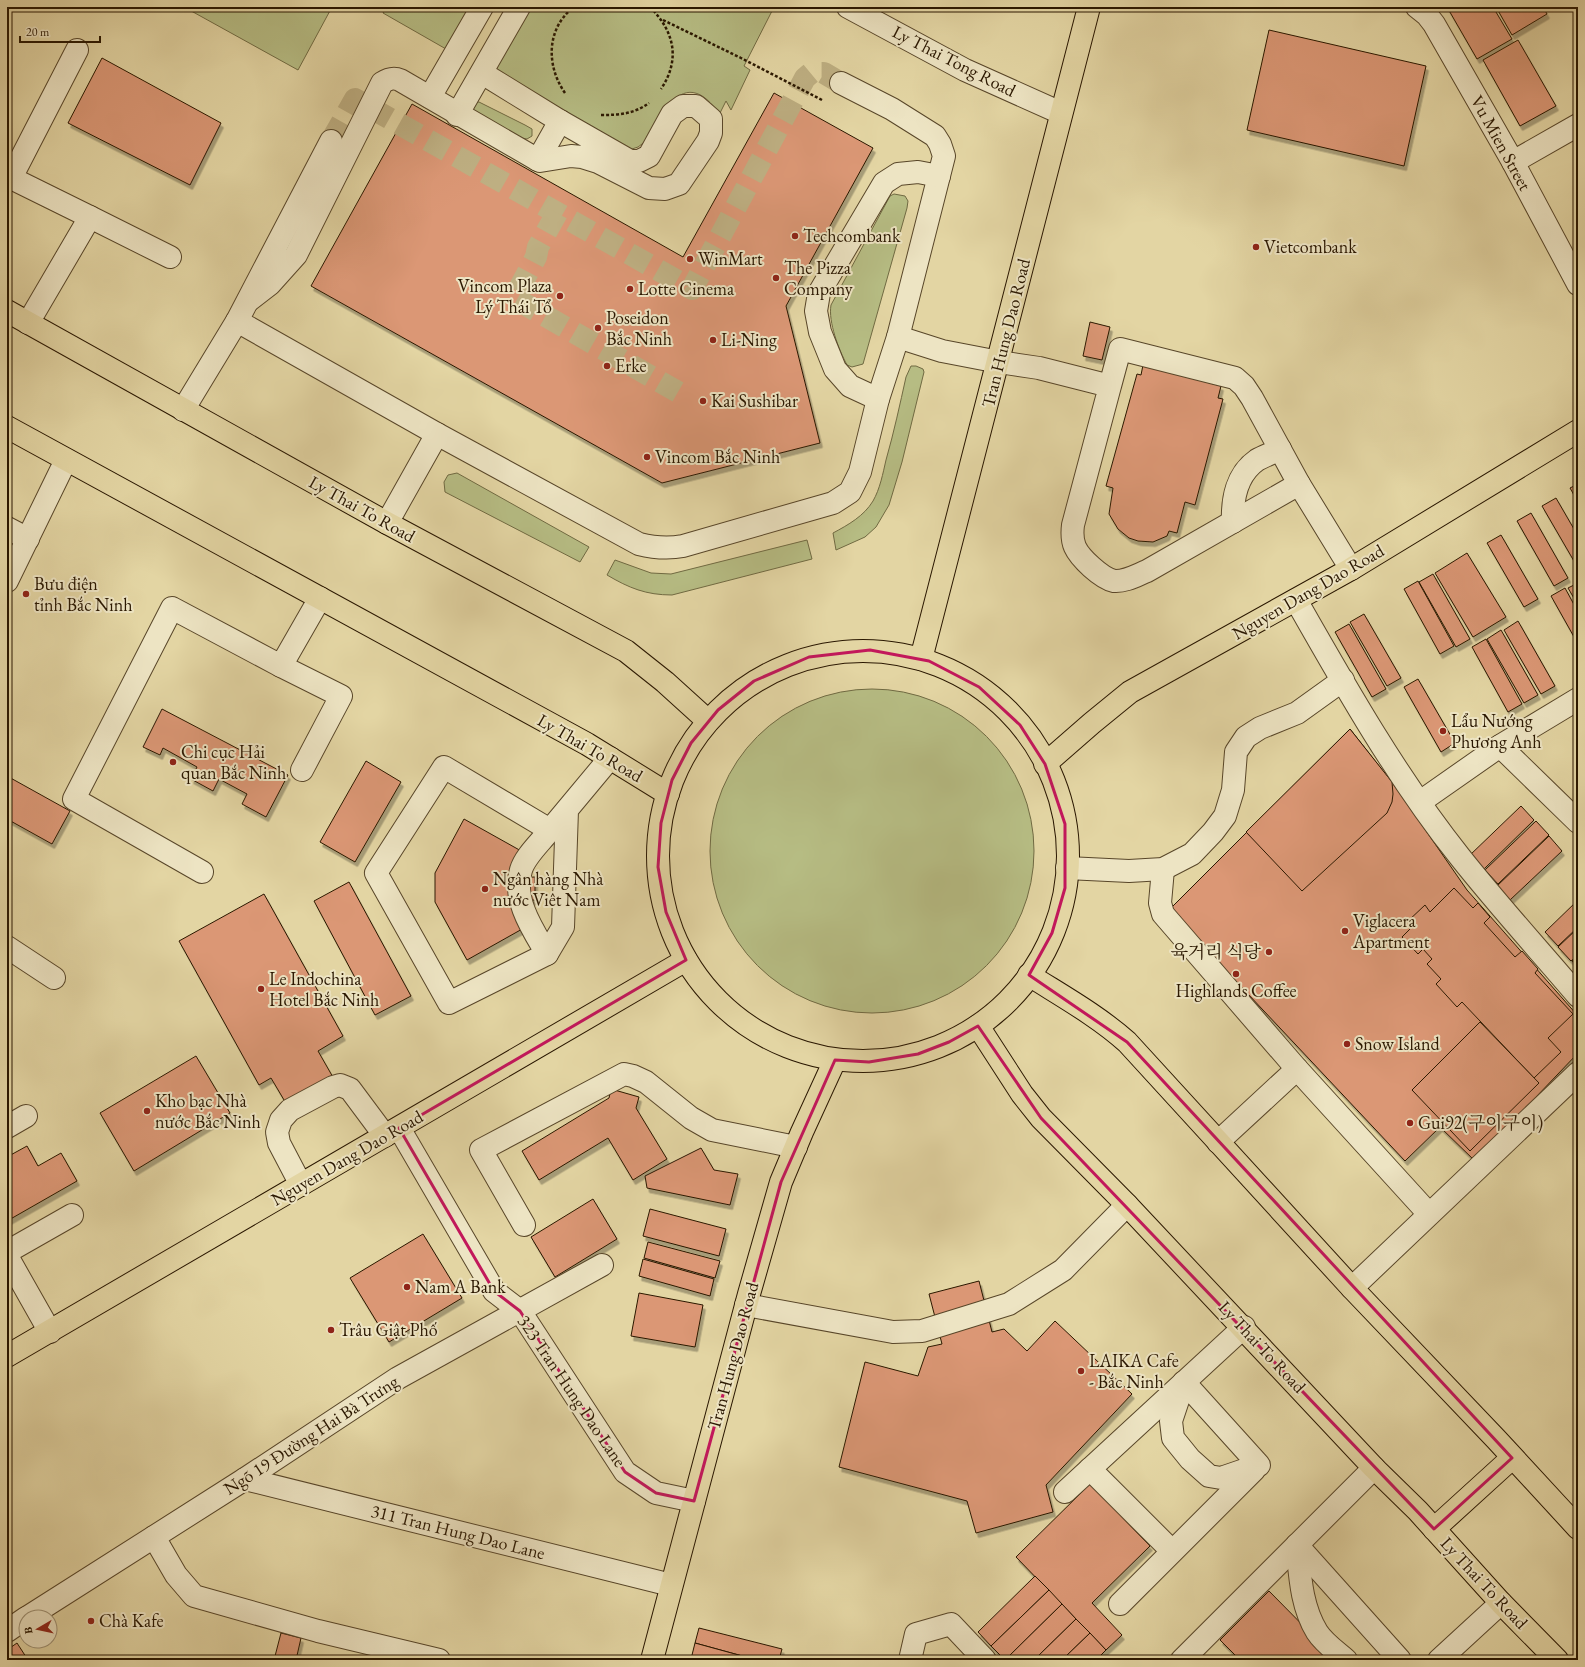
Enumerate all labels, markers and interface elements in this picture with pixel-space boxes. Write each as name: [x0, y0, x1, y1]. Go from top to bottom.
scale bar: [20, 18, 100, 44]
street label: Ly Thai Tong Road: [889, 20, 1021, 102]
text: 20 m: [26, 24, 50, 40]
street label: Vu Mien Street: [1466, 91, 1537, 195]
place label: Techcombank: [803, 224, 901, 247]
marker: Techcombank: [790, 231, 800, 241]
place label: Vietcombank: [1264, 235, 1357, 258]
marker: Vietcombank: [1251, 242, 1261, 252]
place label: WinMart: [698, 247, 763, 270]
marker: WinMart: [685, 254, 695, 264]
street label: Tran Hung Dao Road: [976, 255, 1035, 410]
place label: The Pizza Company: [784, 256, 853, 300]
marker: The Pizza Company: [771, 273, 781, 283]
place label: Vincom Plaza Lý Thái Tổ: [458, 274, 553, 318]
place label: Lotte Cinema: [638, 277, 735, 300]
marker: Lotte Cinema: [625, 284, 635, 294]
marker: Vincom Plaza Lý Thái Tổ: [555, 291, 565, 301]
place label: Poseidon Bắc Ninh: [606, 306, 672, 350]
marker: Poseidon Bắc Ninh: [593, 323, 603, 333]
place label: Li-Ning: [721, 328, 777, 351]
marker: Li-Ning: [708, 335, 718, 345]
place label: Erke: [615, 354, 647, 377]
marker: Erke: [602, 361, 612, 371]
place label: Kai Sushibar: [711, 389, 798, 412]
marker: Kai Sushibar: [698, 396, 708, 406]
place label: Vincom Bắc Ninh: [655, 445, 780, 468]
marker: Vincom Bắc Ninh: [642, 452, 652, 462]
street label: Ly Thai To Road: [305, 470, 420, 548]
street label: Nguyen Dang Dao Road: [1228, 538, 1389, 644]
place label: Bưu điện tỉnh Bắc Ninh: [34, 572, 133, 616]
marker: Bưu điện tỉnh Bắc Ninh: [21, 589, 31, 599]
street label: Ly Thai To Road: [533, 708, 648, 787]
place label: Lẩu Nướng Phương Anh: [1451, 709, 1542, 753]
marker: Lẩu Nướng Phương Anh: [1438, 726, 1448, 736]
place label: Chi cục Hải quan Bắc Ninh: [181, 740, 286, 784]
marker: Chi cục Hải quan Bắc Ninh: [168, 757, 178, 767]
place label: Ngân hàng Nhà nước Viêt Nam: [493, 867, 604, 911]
marker: Ngân hàng Nhà nước Viêt Nam: [480, 884, 490, 894]
place label: Viglacera Apartment: [1352, 909, 1430, 953]
marker: Viglacera Apartment: [1340, 926, 1350, 936]
place label: 육거리 식당: [1170, 940, 1262, 963]
marker: 육거리 식당: [1264, 947, 1274, 957]
place label: Le Indochina Hotel Bắc Ninh: [269, 967, 379, 1011]
marker: Highlands Coffee: [1231, 969, 1241, 979]
place label: Highlands Coffee: [1175, 979, 1297, 1002]
marker: Le Indochina Hotel Bắc Ninh: [256, 984, 266, 994]
place label: Snow Island: [1355, 1032, 1440, 1055]
marker: Snow Island: [1342, 1039, 1352, 1049]
place label: Kho bạc Nhà nước Bắc Ninh: [155, 1089, 261, 1133]
street label: Nguyen Dang Dao Road: [267, 1104, 428, 1210]
marker: Kho bạc Nhà nước Bắc Ninh: [142, 1106, 152, 1116]
place label: Gui92(구이구이): [1418, 1111, 1543, 1134]
marker: Gui92(구이구이): [1405, 1118, 1415, 1128]
place label: Nam A Bank: [415, 1275, 506, 1298]
street label: Tran Hung Dao Road: [702, 1278, 764, 1432]
marker: Nam A Bank: [402, 1282, 412, 1292]
street label: Ly Thai To Road: [1214, 1296, 1312, 1398]
street label: 323 Tran Hung Dao Lane: [513, 1310, 632, 1471]
place label: Trâu Giật Phố: [339, 1318, 438, 1341]
marker: Trâu Giật Phố: [326, 1325, 336, 1335]
place label: LAIKA Cafe - Bắc Ninh: [1089, 1349, 1179, 1393]
marker: LAIKA Cafe - Bắc Ninh: [1076, 1366, 1086, 1376]
street label: Ngõ 19 Đường Hai Bà Trưng: [219, 1369, 403, 1500]
street label: 311 Tran Hung Dao Lane: [369, 1499, 548, 1564]
street label: Ly Thai To Road: [1436, 1532, 1534, 1634]
north arrow: [18, 1609, 58, 1649]
place label: Chà Kafe: [99, 1609, 164, 1632]
marker: Chà Kafe: [86, 1616, 96, 1626]
text: B: [21, 1626, 36, 1635]

